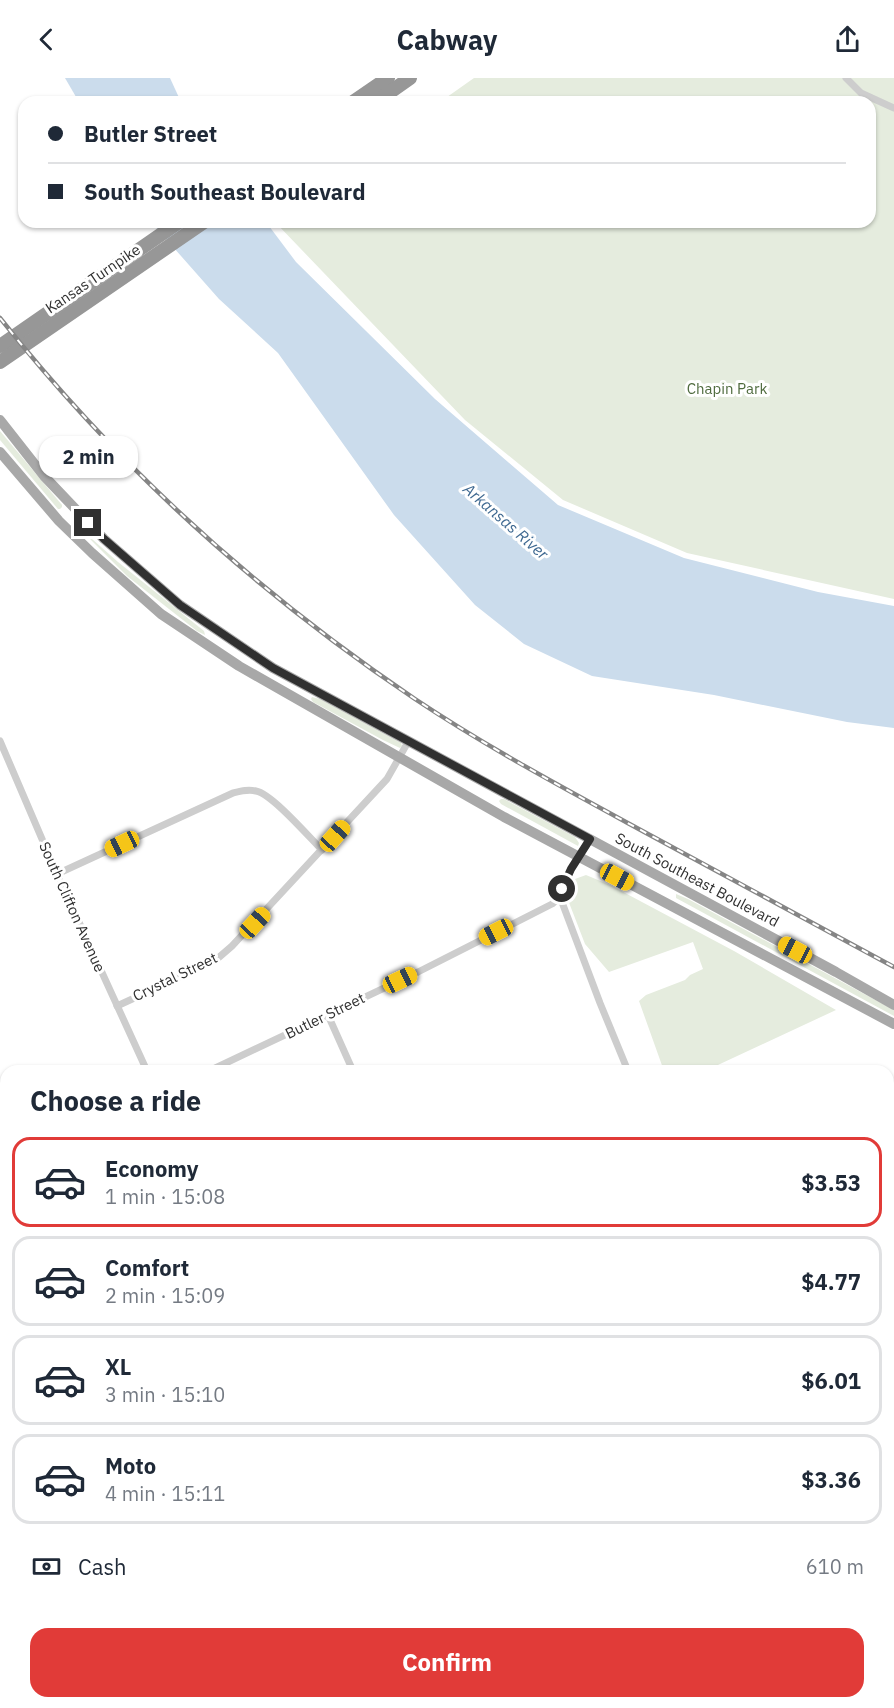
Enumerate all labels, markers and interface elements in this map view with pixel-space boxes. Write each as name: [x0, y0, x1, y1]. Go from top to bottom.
text: Cabway: [397, 22, 497, 57]
icon: back: [30, 23, 63, 56]
icon: share: [831, 23, 864, 56]
text: Butler Street: [84, 119, 217, 148]
text: South Southeast Boulevard: [84, 177, 366, 206]
street label: Kansas Turnpike: [42, 240, 144, 317]
park label: Chapin Park: [687, 379, 767, 398]
callout: 2 min: [38, 436, 138, 478]
text: 2 min: [62, 443, 115, 470]
water label: Arkansas River: [459, 478, 554, 564]
route end: [74, 509, 101, 536]
car: [316, 817, 354, 855]
car: [102, 828, 142, 860]
street label: South Southeast Boulevard: [612, 828, 782, 931]
street label: South Clifton Avenue: [35, 839, 110, 975]
car: [597, 861, 637, 893]
route start: [548, 875, 575, 902]
car: [236, 904, 274, 942]
car: [476, 916, 516, 948]
car: [775, 934, 815, 966]
street label: Crystal Street: [129, 948, 220, 1005]
car: [380, 964, 420, 996]
street label: Butler Street: [282, 988, 368, 1043]
text: Choose a ride: [30, 1083, 201, 1118]
text: Economy: [105, 1154, 199, 1183]
icon: car: [33, 1155, 87, 1209]
text: $3.53: [801, 1168, 861, 1197]
text: 1 min · 15:08: [105, 1183, 225, 1210]
text: Comfort: [105, 1253, 189, 1282]
icon: car: [33, 1254, 87, 1308]
text: $4.77: [801, 1267, 861, 1296]
text: 2 min · 15:09: [105, 1282, 225, 1309]
text: XL: [105, 1352, 131, 1381]
icon: car: [33, 1353, 87, 1407]
text: $6.01: [801, 1366, 861, 1395]
text: 3 min · 15:10: [105, 1381, 225, 1408]
text: Moto: [105, 1451, 156, 1480]
icon: car: [33, 1452, 87, 1506]
text: $3.36: [801, 1465, 861, 1494]
text: 4 min · 15:11: [105, 1480, 225, 1507]
icon: cash: [30, 1550, 63, 1583]
text: Cash: [78, 1552, 127, 1581]
text: 610 m: [806, 1553, 864, 1580]
button: Confirm: [30, 1628, 864, 1697]

